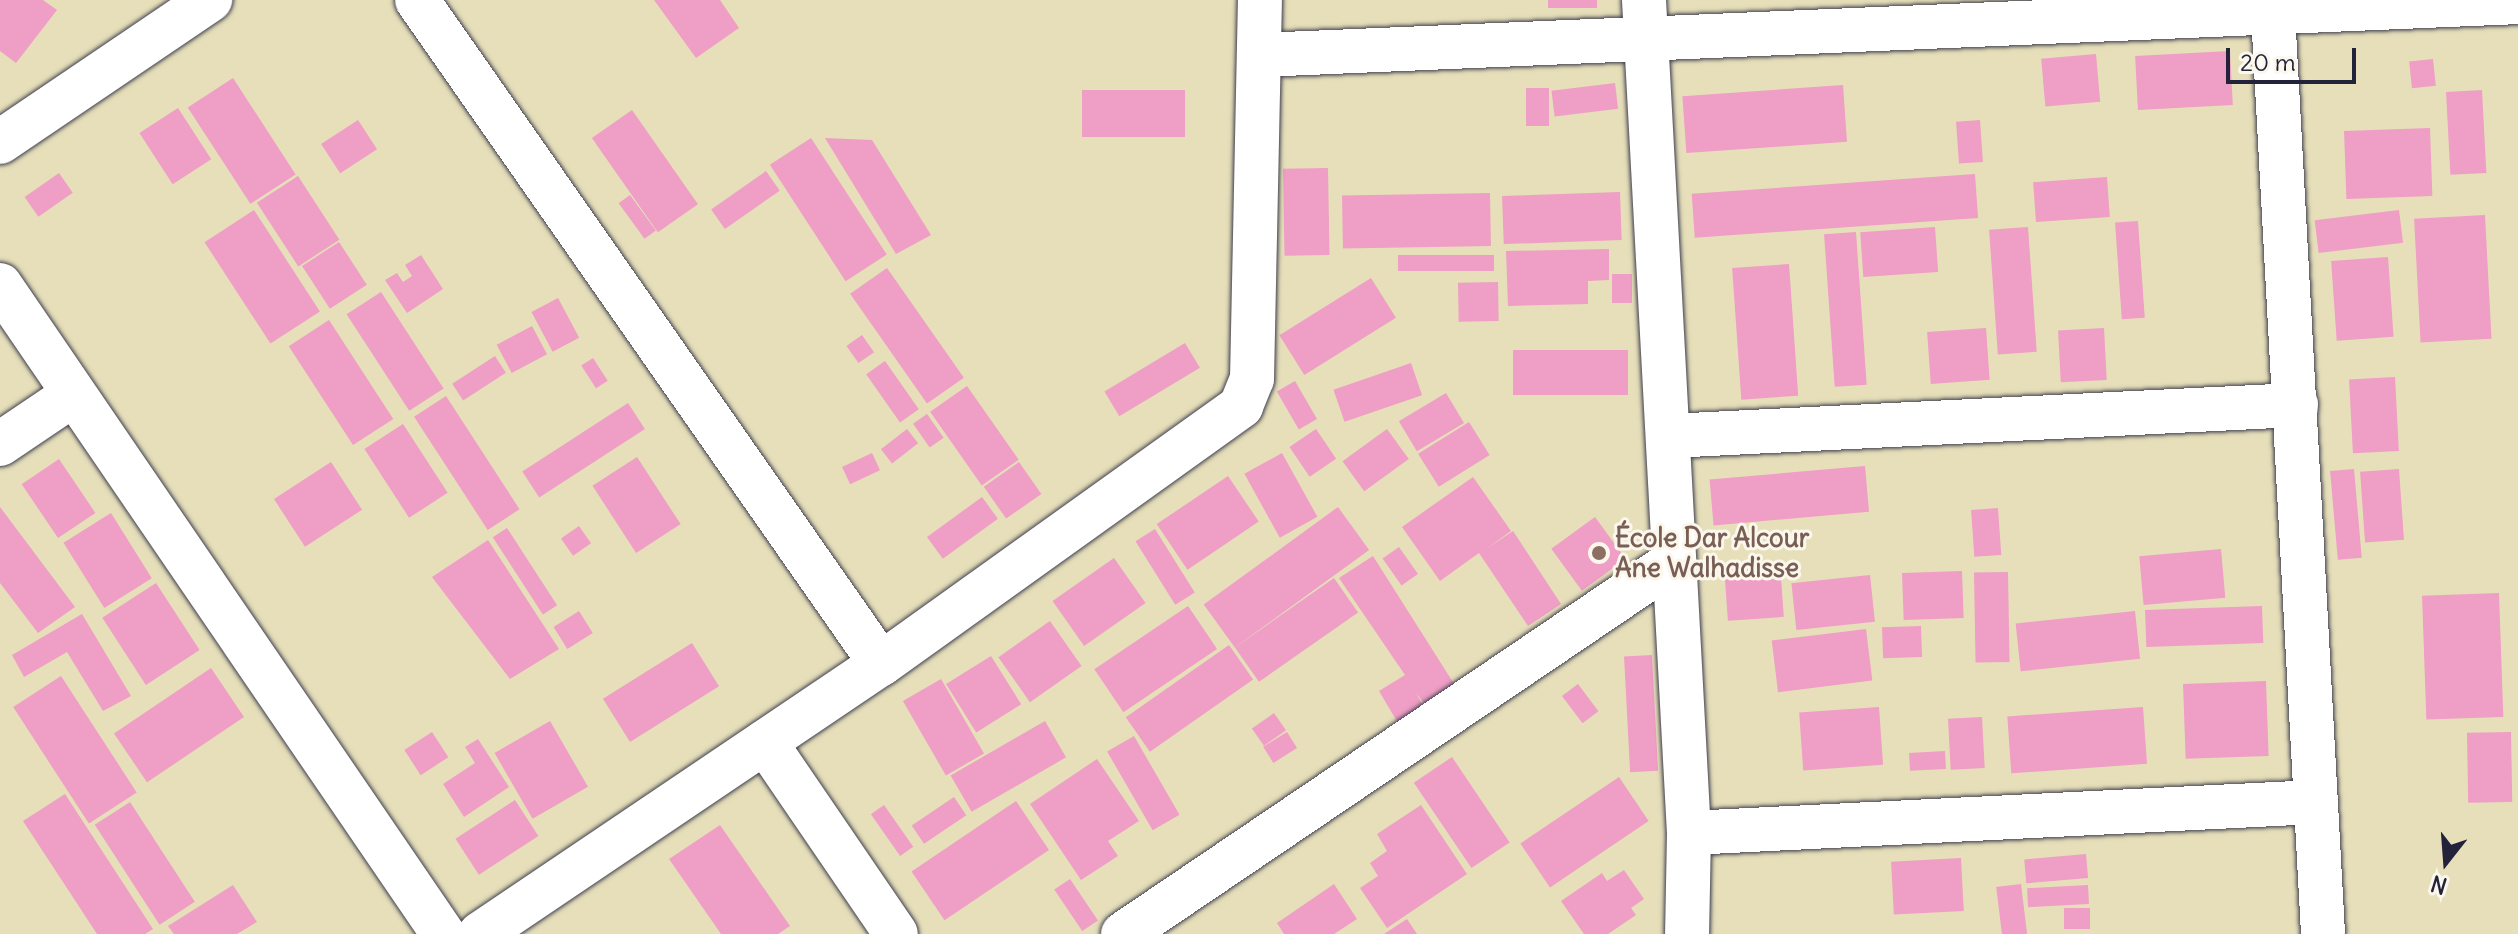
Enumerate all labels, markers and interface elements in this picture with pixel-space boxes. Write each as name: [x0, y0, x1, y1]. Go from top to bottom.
scale bar: [2230, 32, 2360, 82]
text: 20 m: [2240, 47, 2296, 77]
place label: École Dar Alcour Ane Walhadisse: [1615, 522, 1809, 584]
marker: École Dar Alcour Ane Walhadisse: [1590, 544, 1608, 562]
north arrow: [2406, 822, 2486, 902]
text: N: [2428, 869, 2450, 901]

